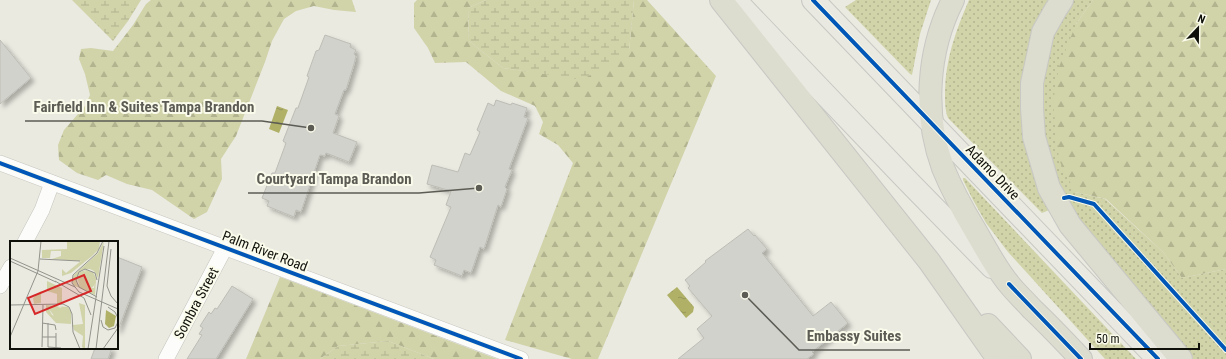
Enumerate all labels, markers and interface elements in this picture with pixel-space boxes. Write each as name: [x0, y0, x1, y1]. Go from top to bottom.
north arrow: [1178, 8, 1218, 48]
text: N: [1196, 12, 1207, 27]
callout: Fairfield Inn & Suites Tampa Brandon: [25, 94, 262, 121]
text: Fairfield Inn & Suites Tampa Brandon: [34, 98, 254, 116]
street label: Adamo Drive: [963, 141, 1024, 203]
callout: Courtyard Tampa Brandon: [248, 166, 419, 193]
text: Courtyard Tampa Brandon: [256, 170, 412, 188]
street label: Palm River Road: [220, 227, 310, 275]
inset map: [10, 241, 118, 349]
street label: Sombra Street: [171, 265, 221, 341]
callout: Embassy Suites: [799, 323, 910, 350]
scale bar: [1090, 325, 1199, 351]
text: Embassy Suites: [807, 327, 901, 345]
text: 50 m: [1096, 332, 1120, 346]

